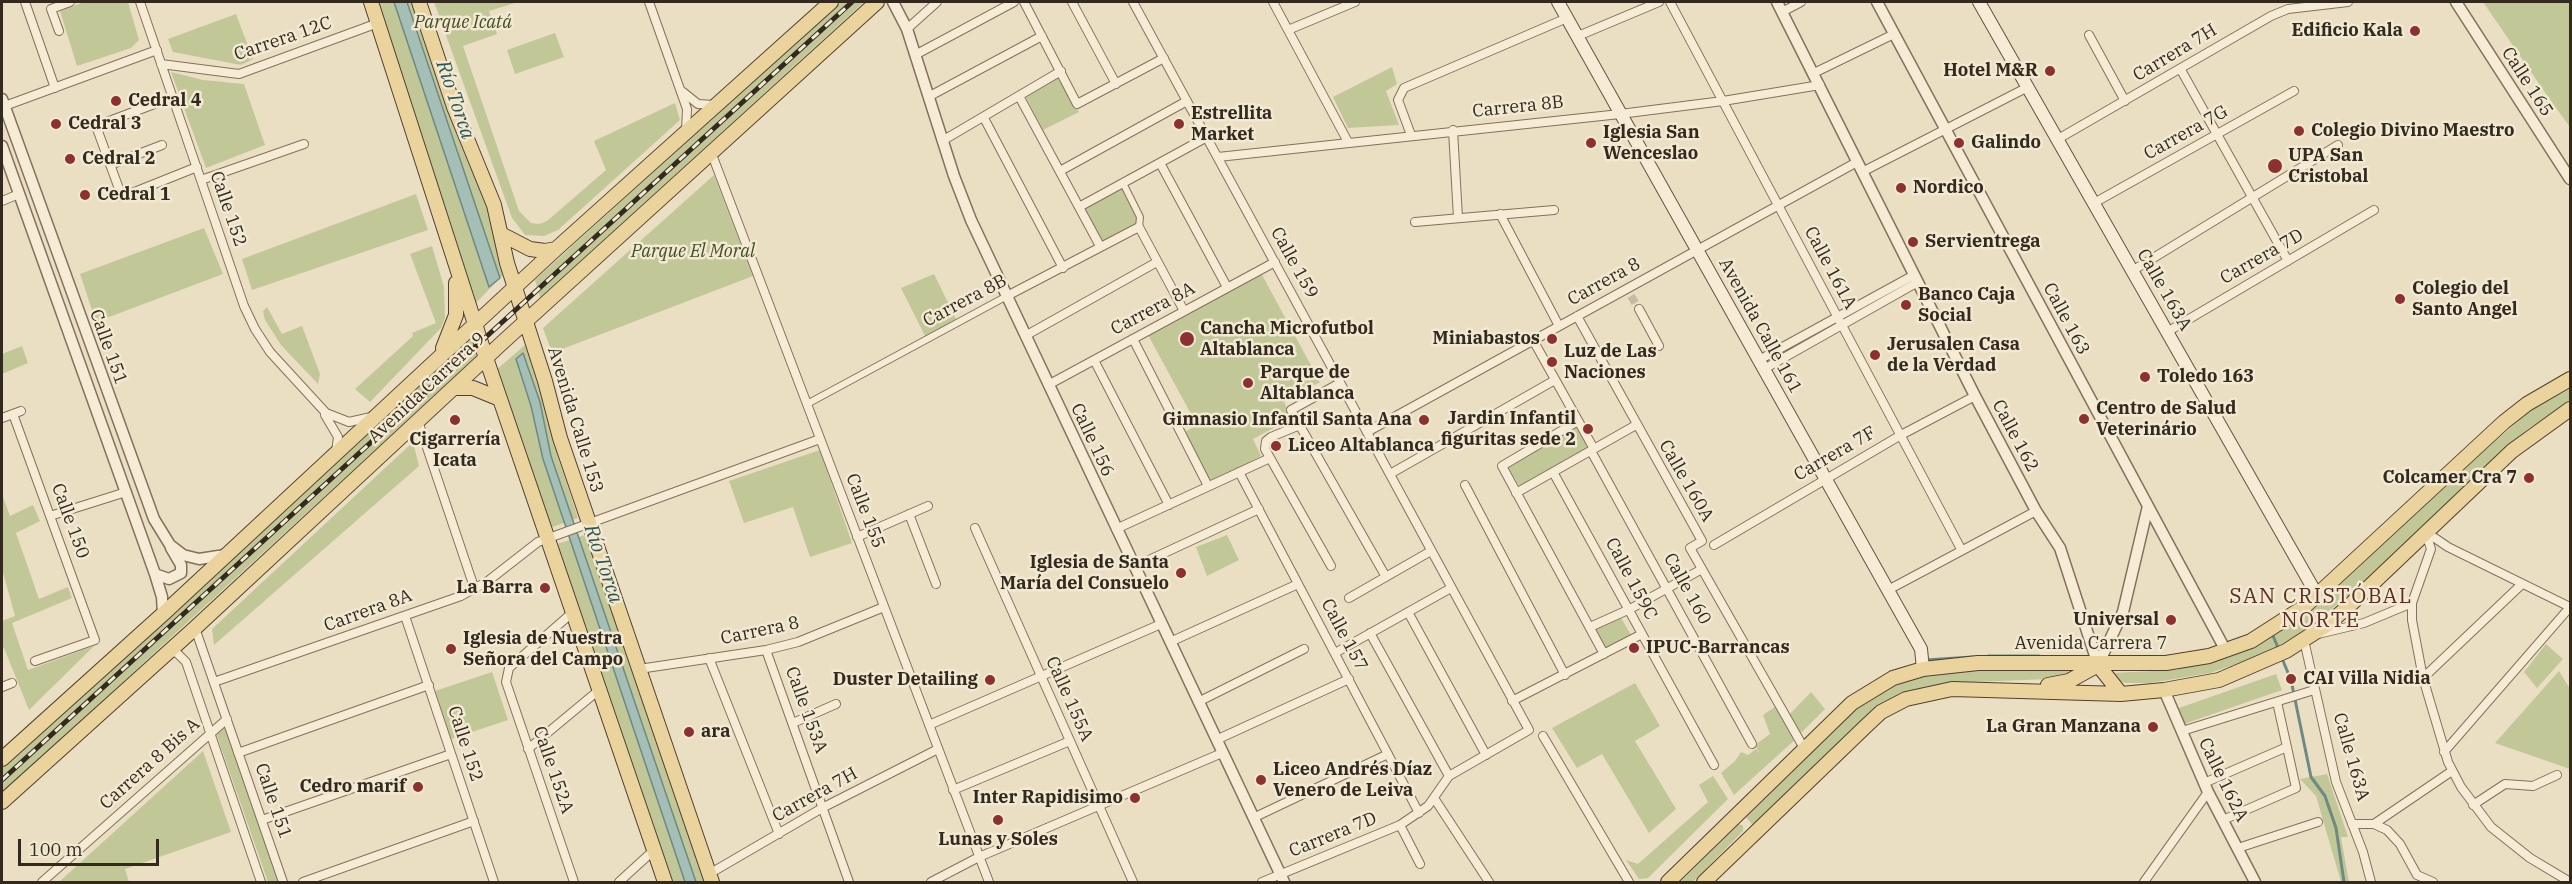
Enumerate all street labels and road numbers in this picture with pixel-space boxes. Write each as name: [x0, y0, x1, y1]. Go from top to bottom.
street label: Carrera 12C: [231, 12, 335, 66]
street label: Carrera 7H: [2129, 20, 2221, 86]
street label: Calle 165: [2497, 43, 2557, 121]
street label: Carrera 8B: [1471, 91, 1565, 123]
street label: Carrera 7G: [2140, 101, 2232, 165]
street label: Calle 152: [205, 168, 251, 250]
street label: Calle 159: [1266, 223, 1322, 303]
street label: Calle 161A: [1799, 223, 1861, 313]
street label: Carrera 7D: [2217, 225, 2307, 289]
street label: Calle 163A: [2132, 245, 2196, 335]
street label: Carrera 8: [1564, 253, 1644, 311]
street label: Avenida Calle 161: [1714, 255, 1806, 397]
street label: Carrera 8B: [919, 270, 1011, 332]
street label: Carrera 8A: [1107, 278, 1199, 340]
street label: Calle 163: [2038, 279, 2094, 359]
street label: Calle 151: [84, 306, 132, 388]
street label: Avenida Carrera 9: [364, 328, 490, 448]
street label: Avenida Calle 153: [543, 344, 607, 496]
street label: Calle 162: [1987, 396, 2043, 476]
street label: Calle 156: [1066, 400, 1118, 480]
street label: Carrera 7F: [1790, 422, 1880, 486]
street label: Calle 160A: [1654, 436, 1718, 526]
street label: Calle 155: [841, 471, 889, 551]
street label: Calle 150: [46, 480, 94, 562]
street label: Calle 159C: [1600, 534, 1662, 624]
street label: Calle 160: [1659, 549, 1715, 629]
street label: Carrera 8A: [321, 585, 415, 637]
street label: Calle 157: [1316, 595, 1372, 675]
street label: Carrera 8: [719, 612, 801, 650]
street label: Avenida Carrera 7: [2015, 633, 2167, 655]
street label: Calle 155A: [1041, 653, 1097, 745]
street label: Calle 153A: [780, 664, 832, 756]
street label: Calle 152: [443, 703, 487, 785]
street label: Calle 163A: [2328, 710, 2374, 804]
street label: Carrera 8 Bis A: [96, 714, 204, 814]
street label: Calle 152A: [528, 724, 578, 816]
street label: Calle 162A: [2193, 735, 2253, 825]
street label: Calle 151: [250, 760, 296, 842]
street label: Carrera 7H: [769, 763, 861, 827]
street label: Carrera 7D: [1286, 808, 1380, 862]

